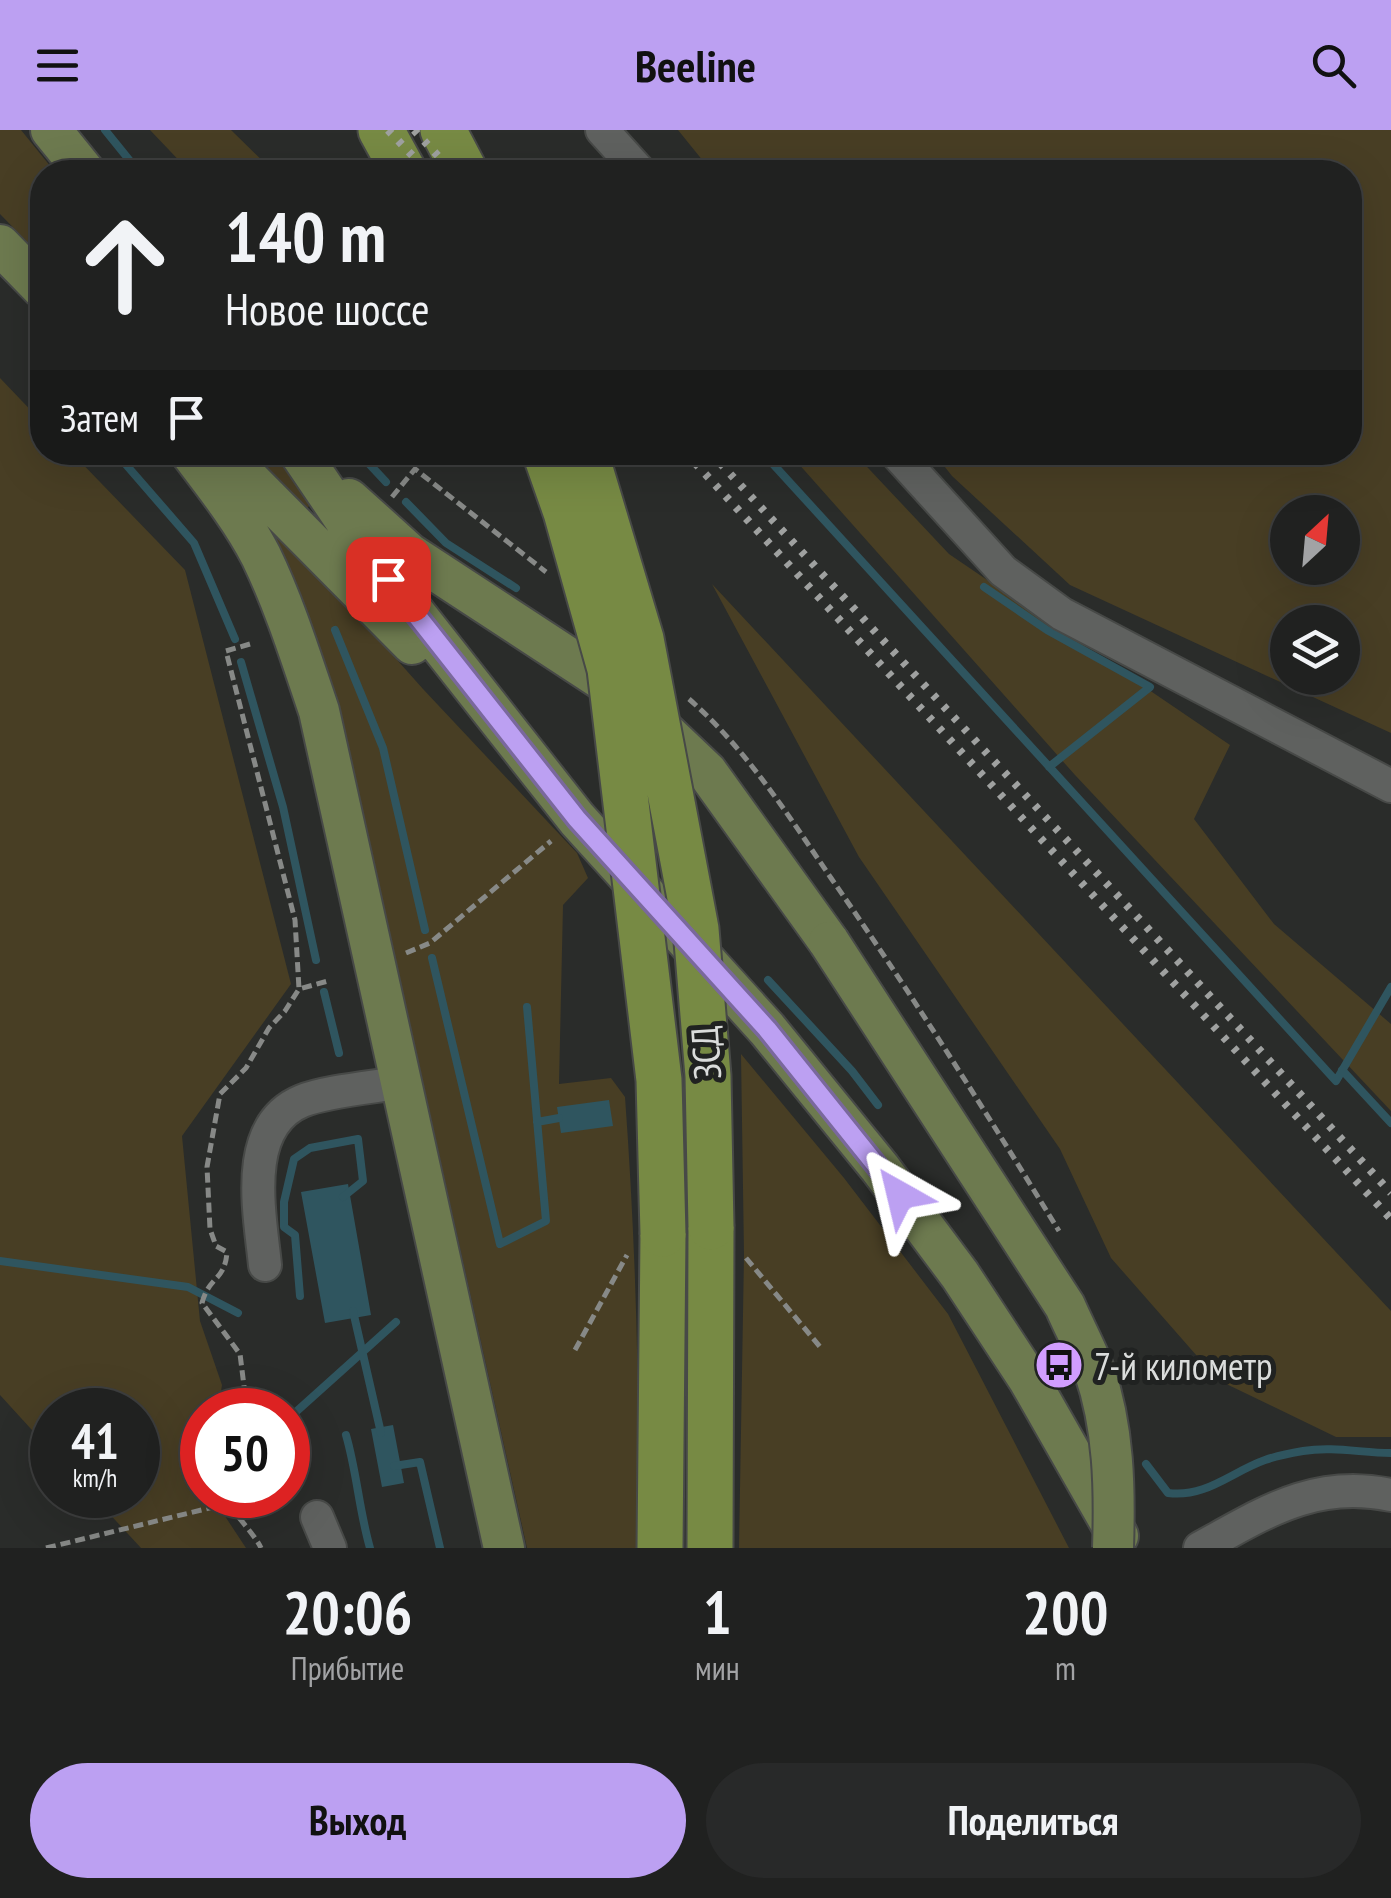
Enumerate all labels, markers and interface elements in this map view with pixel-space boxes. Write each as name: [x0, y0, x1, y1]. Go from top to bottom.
text: Beeline: [635, 36, 756, 94]
icon: menu: [30, 38, 85, 93]
icon: search: [1306, 38, 1361, 93]
text: 140 m: [225, 191, 386, 281]
icon: ahead: [60, 200, 190, 330]
text: Новое шоссе: [225, 279, 430, 337]
icon: arrive: [159, 390, 214, 445]
text: Затем: [60, 393, 139, 442]
north arrow: [1270, 495, 1360, 585]
map controls: [1270, 495, 1360, 695]
pin: [346, 537, 431, 622]
icon: arrive: [361, 552, 416, 607]
button: layers: [1270, 605, 1360, 695]
street label: ЗСД: [679, 1024, 731, 1082]
position arrow: [848, 1143, 952, 1247]
bus stop icon: 7-й километр: [1033, 1339, 1085, 1391]
place label: 7-й километр: [1094, 1341, 1272, 1390]
speed limit sign: 50: [180, 1388, 310, 1518]
text: 41: [71, 1408, 119, 1473]
text: km/h: [73, 1462, 117, 1494]
text: 20:06: [283, 1573, 412, 1651]
text: 1: [703, 1573, 732, 1651]
text: 200: [1022, 1573, 1108, 1651]
text: Прибытие: [291, 1647, 404, 1689]
text: мин: [695, 1647, 740, 1689]
text: m: [1055, 1647, 1076, 1689]
button: Выход: [30, 1763, 686, 1878]
button: Поделиться: [706, 1763, 1361, 1878]

